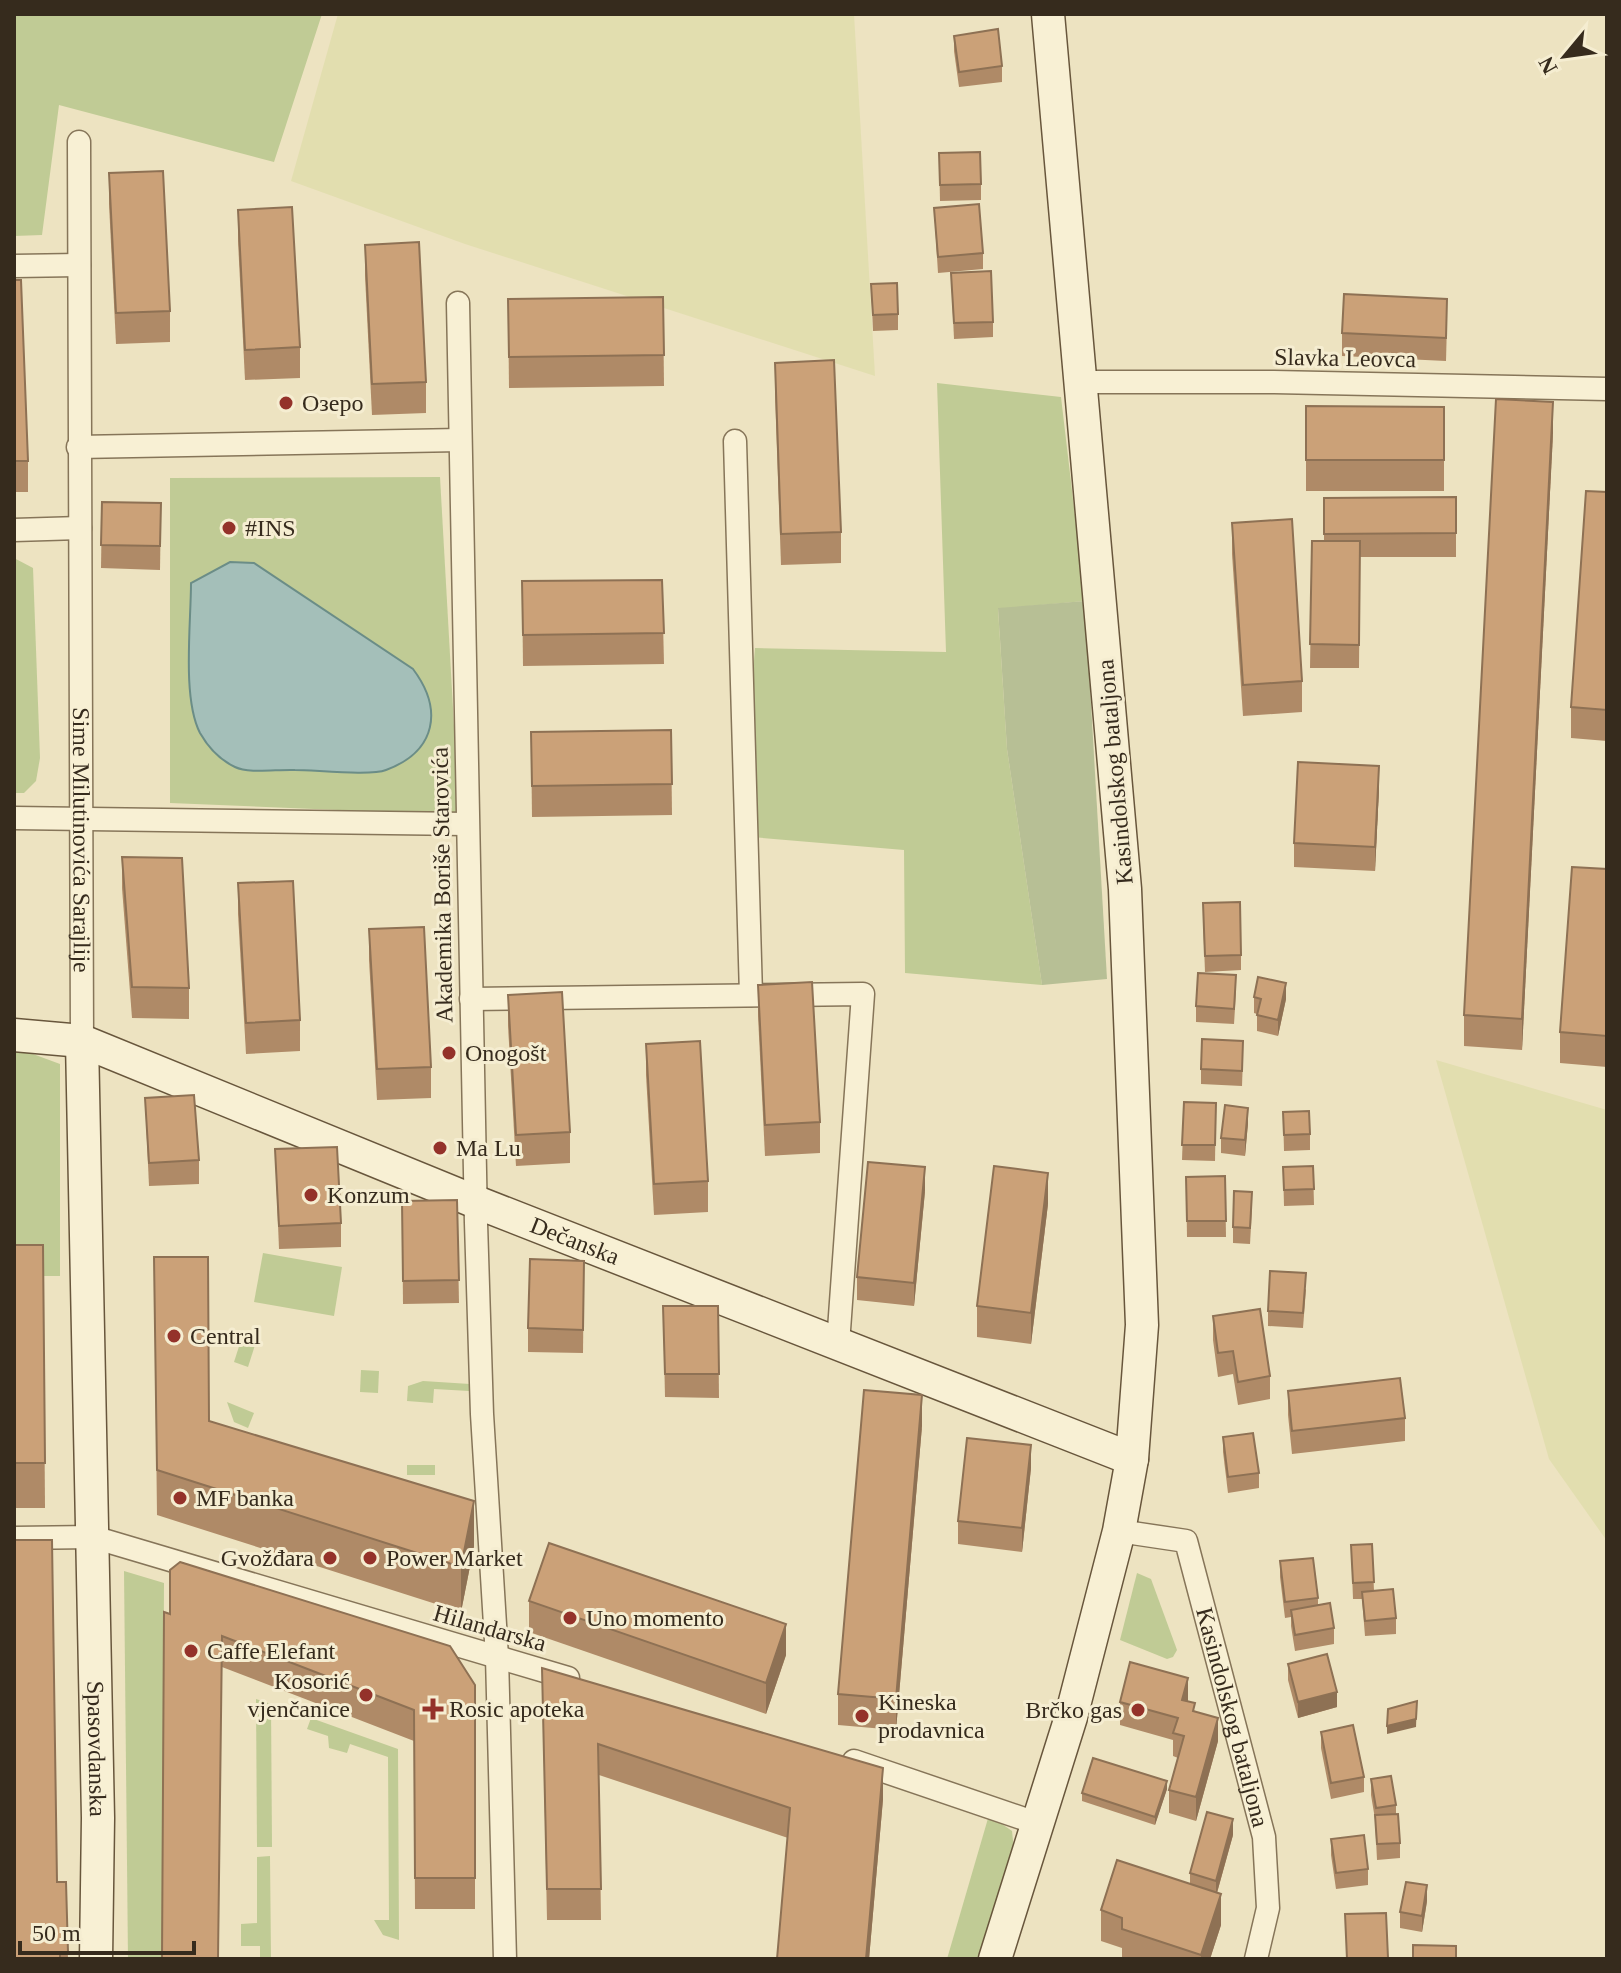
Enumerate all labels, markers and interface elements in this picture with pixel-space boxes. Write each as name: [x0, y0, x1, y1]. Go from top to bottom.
north arrow: [1525, 16, 1605, 96]
text: N: [1533, 52, 1563, 78]
street label: Slavka Leovca: [1274, 344, 1417, 372]
place label: Озеро: [302, 390, 363, 416]
marker: Озеро: [277, 394, 295, 412]
place label: #INS: [245, 515, 296, 541]
marker: #INS: [220, 519, 238, 537]
street label: Kasindolskog bataljona: [1092, 658, 1138, 886]
street label: Sime Milutinovića Sarajlije: [68, 707, 95, 973]
street label: Akademika Boriše Starovića: [427, 746, 457, 1023]
place label: Onogošt: [465, 1040, 547, 1066]
marker: Onogošt: [440, 1044, 458, 1062]
place label: Ma Lu: [456, 1135, 521, 1161]
marker: Ma Lu: [431, 1139, 449, 1157]
place label: Konzum: [327, 1182, 410, 1208]
marker: Konzum: [302, 1186, 320, 1204]
street label: Dečanska: [527, 1212, 623, 1270]
place label: Central: [190, 1323, 261, 1349]
marker: Central: [165, 1327, 183, 1345]
place label: MF banka: [196, 1485, 294, 1511]
marker: MF banka: [171, 1489, 189, 1507]
place label: Gvožđara: [221, 1545, 314, 1571]
place label: Power Market: [386, 1545, 523, 1571]
marker: Gvožđara: [321, 1549, 339, 1567]
marker: Power Market: [361, 1549, 379, 1567]
street label: Hilandarska: [431, 1600, 550, 1657]
place label: Uno momento: [586, 1605, 724, 1631]
street label: Kasindolskog bataljona: [1191, 1605, 1274, 1830]
marker: Uno momento: [561, 1609, 579, 1627]
place label: Caffe Elefant: [207, 1638, 335, 1664]
marker: Caffe Elefant: [182, 1642, 200, 1660]
place label: Kosorić vjenčanice: [247, 1668, 350, 1722]
street label: Spasovdanska: [82, 1681, 111, 1817]
marker: Kosorić vjenčanice: [357, 1686, 375, 1704]
place label: Kineska prodavnica: [878, 1689, 985, 1743]
place label: Rosic apoteka: [449, 1696, 585, 1722]
place label: Brčko gas: [1025, 1697, 1122, 1723]
marker: Rosic apoteka: [424, 1700, 442, 1718]
marker: Brčko gas: [1129, 1701, 1147, 1719]
marker: Kineska prodavnica: [853, 1707, 871, 1725]
scale bar: [20, 1905, 194, 1955]
text: 50 m: [32, 1920, 81, 1946]

